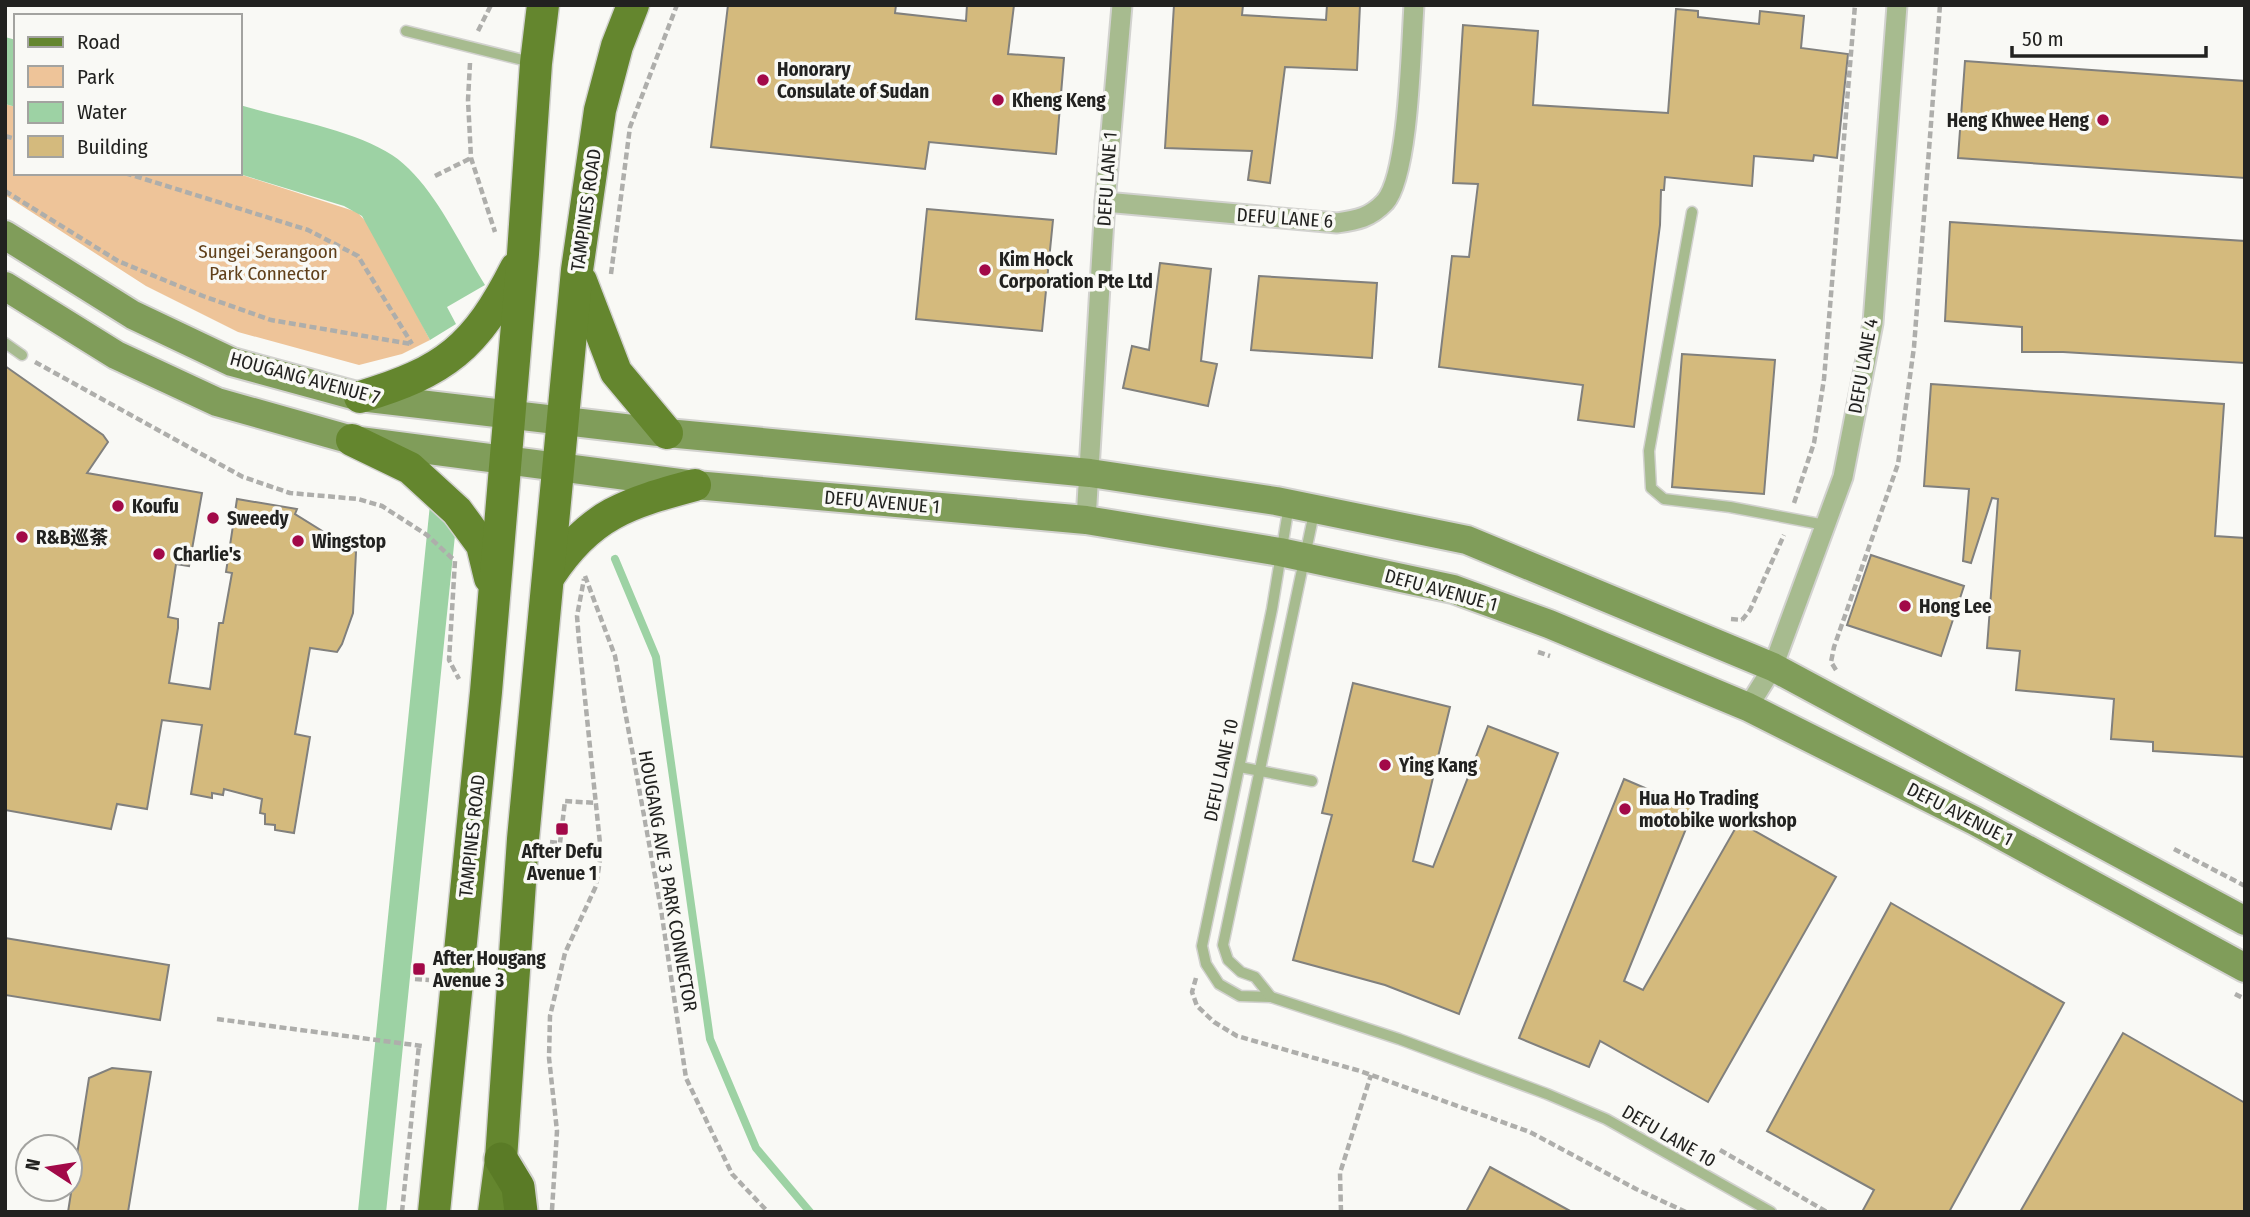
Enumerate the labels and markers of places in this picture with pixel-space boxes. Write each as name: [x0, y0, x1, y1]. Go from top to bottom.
place label: Honorary Consulate of Sudan: [777, 58, 929, 103]
marker: Honorary Consulate of Sudan: [755, 72, 771, 88]
place label: Kheng Keng: [1012, 89, 1106, 112]
marker: Kheng Keng: [990, 92, 1006, 108]
place label: Heng Khwee Heng: [1947, 109, 2090, 132]
marker: Heng Khwee Heng: [2095, 112, 2111, 128]
place label: Kim Hock Corporation Pte Ltd: [999, 248, 1153, 293]
marker: Kim Hock Corporation Pte Ltd: [977, 262, 993, 278]
place label: Koufu: [132, 495, 179, 518]
marker: Koufu: [110, 498, 126, 514]
place label: Sweedy: [227, 507, 290, 530]
marker: Sweedy: [205, 510, 221, 526]
place label: R&B巡茶: [36, 526, 108, 549]
marker: R&B巡茶: [14, 529, 30, 545]
place label: Wingstop: [312, 530, 386, 553]
marker: Wingstop: [290, 533, 306, 549]
place label: Charlie's: [173, 543, 242, 566]
marker: Charlie's: [151, 546, 167, 562]
place label: Hong Lee: [1919, 595, 1992, 618]
marker: Hong Lee: [1897, 598, 1913, 614]
place label: Ying Kang: [1398, 754, 1478, 777]
marker: Ying Kang: [1377, 757, 1393, 773]
place label: Hua Ho Trading motobike workshop: [1639, 787, 1797, 832]
marker: Hua Ho Trading motobike workshop: [1617, 801, 1633, 817]
marker: After Defu Avenue 1: [554, 821, 570, 837]
place label: After Defu Avenue 1: [521, 840, 602, 885]
place label: After Hougang Avenue 3: [432, 947, 546, 992]
marker: After Hougang Avenue 3: [411, 961, 427, 977]

